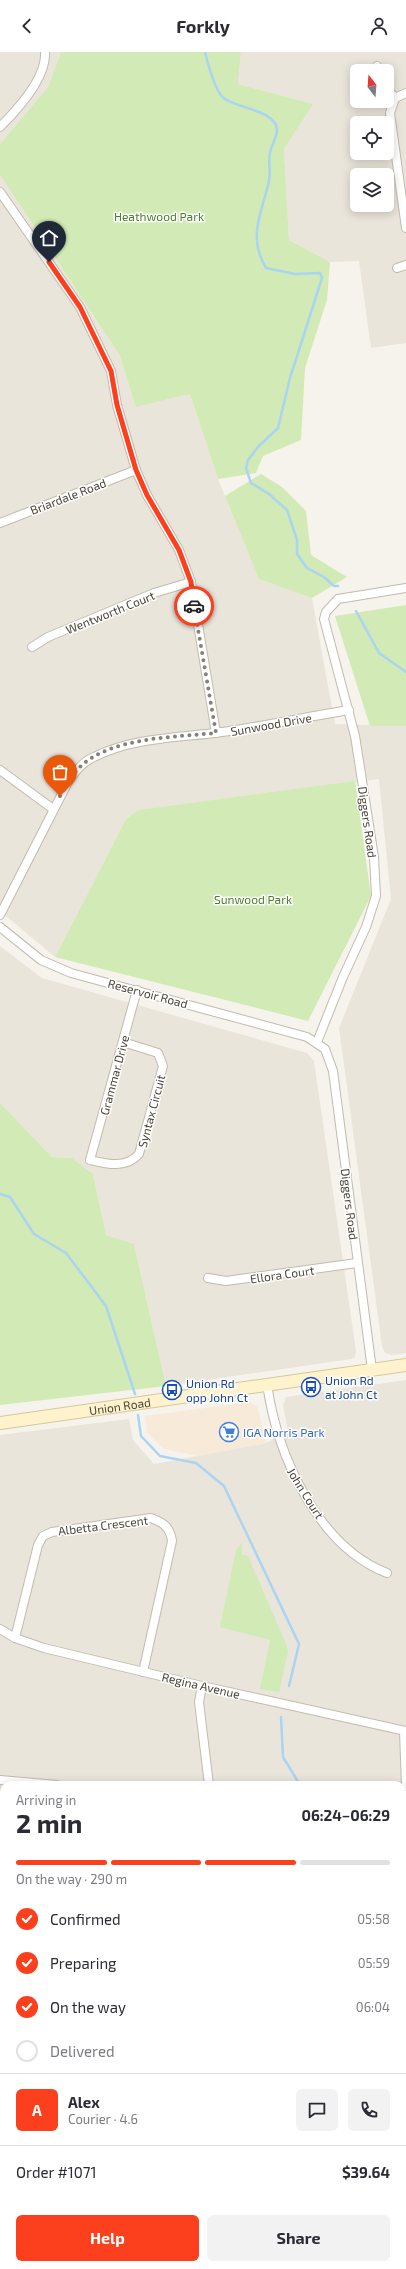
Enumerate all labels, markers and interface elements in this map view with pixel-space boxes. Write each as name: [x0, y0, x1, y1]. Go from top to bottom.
icon: back: [16, 15, 38, 37]
text: Forkly: [176, 15, 230, 37]
icon: person: [368, 15, 390, 37]
north arrow: [350, 64, 394, 108]
map controls: [350, 64, 394, 212]
button: locate: [350, 116, 394, 160]
button: layers: [350, 168, 394, 212]
park label: Heathwood Park: [114, 209, 204, 223]
pin: [32, 221, 66, 262]
icon: home: [38, 227, 60, 249]
street label: Briardale Road: [28, 475, 108, 517]
courier: [174, 586, 214, 626]
street label: Wentworth Court: [63, 588, 157, 636]
icon: car: [183, 595, 205, 617]
street label: Sunwood Drive: [229, 710, 313, 738]
pin: [43, 755, 77, 796]
icon: bag: [49, 761, 71, 783]
street label: Diggers Road: [356, 785, 380, 859]
park label: Sunwood Park: [214, 892, 292, 906]
street label: Reservoir Road: [107, 976, 189, 1010]
street label: Grammar Drive: [97, 1033, 131, 1117]
street label: Syntax Circuit: [135, 1073, 168, 1149]
street label: Diggers Road: [339, 1167, 361, 1241]
street label: Ellora Court: [249, 1263, 315, 1285]
place label: Union Rd at John Ct: [325, 1373, 378, 1401]
place label: Union Rd opp John Ct: [186, 1376, 248, 1404]
bus stop icon: Union Rd at John Ct: [300, 1376, 322, 1398]
bus stop icon: Union Rd opp John Ct: [161, 1379, 183, 1401]
street label: Union Road: [88, 1395, 152, 1417]
supermarket icon: IGA Norris Park: [218, 1421, 240, 1443]
place label: IGA Norris Park: [243, 1425, 325, 1439]
street label: John Court: [285, 1465, 327, 1521]
street label: Albetta Crescent: [57, 1512, 149, 1537]
street label: Regina Avenue: [161, 1669, 241, 1701]
text: Arriving in: [16, 1792, 76, 1808]
text: 06:24–06:29: [301, 1806, 390, 1824]
text: 2 min: [16, 1807, 82, 1838]
text: On the way · 290 m: [16, 1871, 127, 1887]
icon: check: [16, 1908, 38, 1930]
text: Confirmed: [50, 1910, 121, 1928]
text: 05:58: [357, 1911, 390, 1927]
icon: check: [16, 1952, 38, 1974]
text: Preparing: [50, 1954, 116, 1972]
text: 05:59: [358, 1955, 390, 1971]
icon: check: [16, 1996, 38, 2018]
text: On the way: [50, 1998, 126, 2016]
text: 06:04: [356, 1999, 390, 2015]
text: Delivered: [50, 2042, 115, 2060]
button: chat: [296, 2089, 338, 2131]
button: phone: [348, 2089, 390, 2131]
text: Alex: [68, 2093, 100, 2111]
text: A: [32, 2101, 42, 2119]
text: Courier · 4.6: [68, 2111, 138, 2127]
text: Order #1071: [16, 2163, 97, 2181]
text: $39.64: [342, 2163, 390, 2181]
button: Help: [16, 2215, 199, 2261]
button: Share: [207, 2215, 390, 2261]

